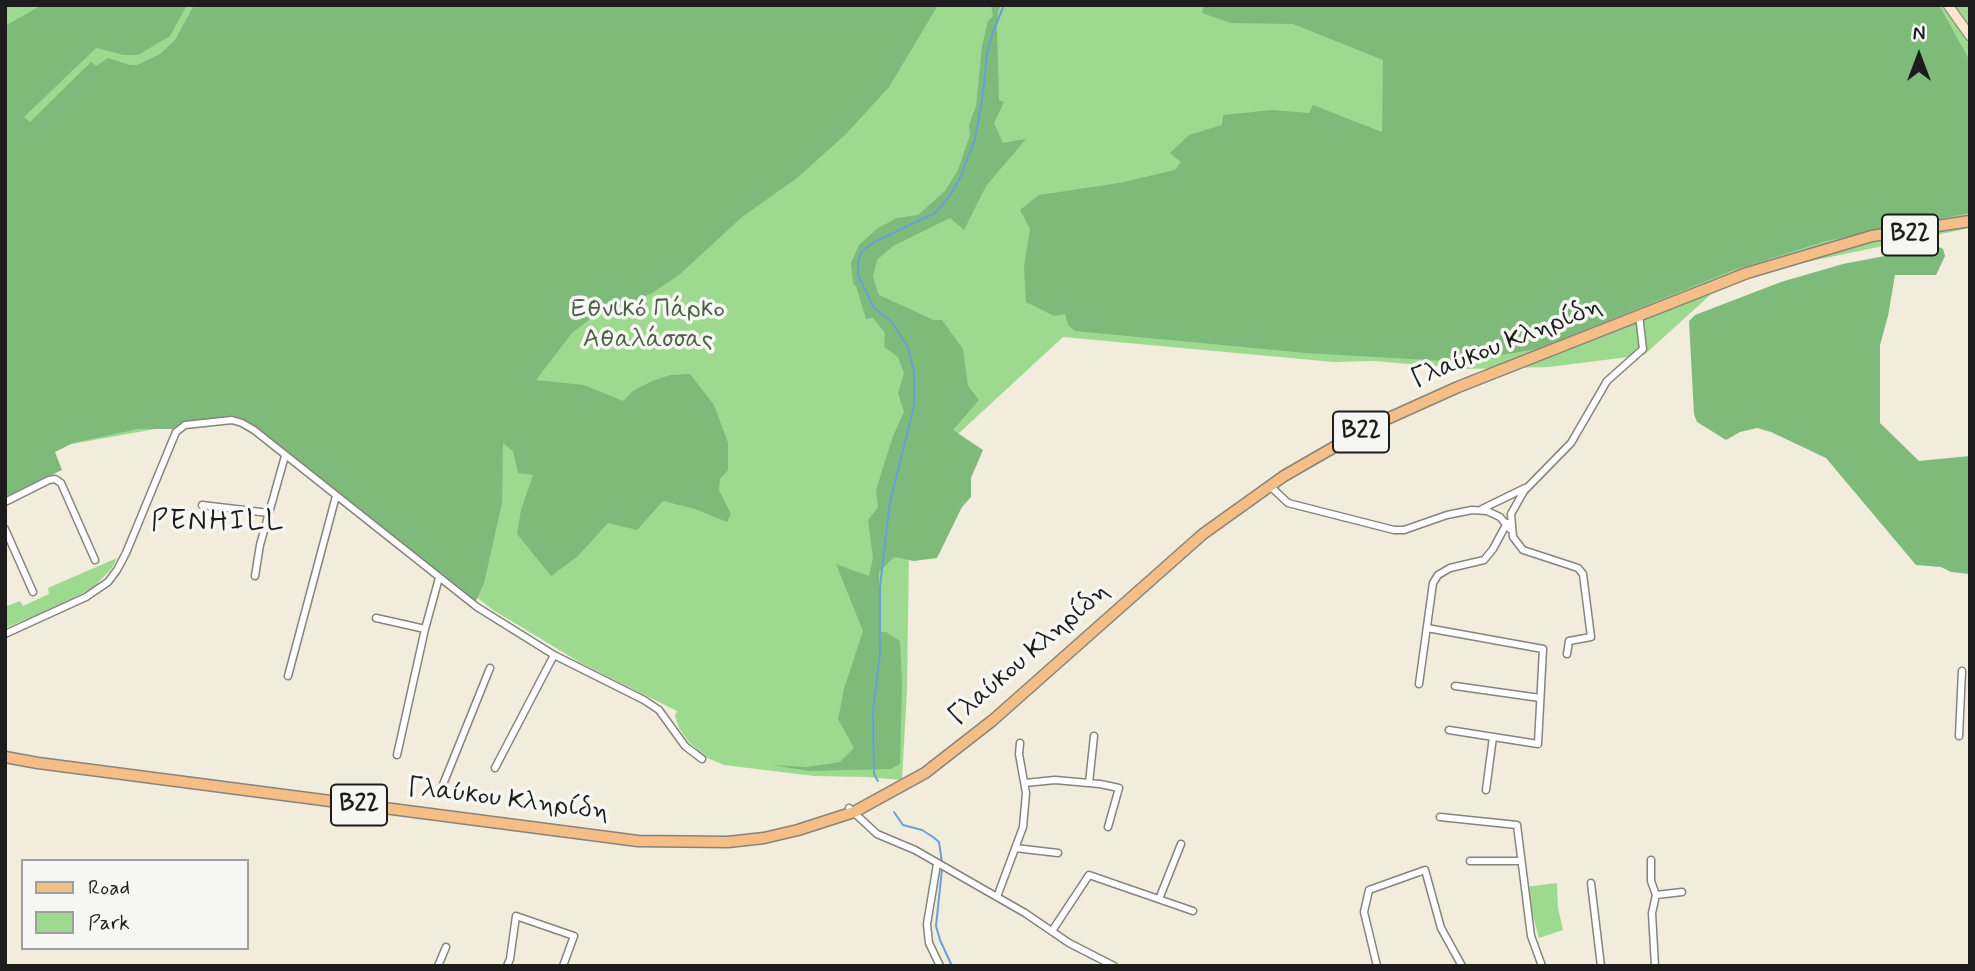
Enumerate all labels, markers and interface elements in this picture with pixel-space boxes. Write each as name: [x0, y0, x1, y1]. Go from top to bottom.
north arrow: [1884, 21, 1954, 91]
text: N: [1913, 22, 1925, 47]
road number: B22: [1882, 214, 1938, 256]
street label: Γλαύκου Κληρίδη: [1407, 292, 1607, 396]
park label: Εθνικό Πάρκο Αθαλάσσας: [571, 295, 725, 356]
road number: B22: [1333, 412, 1389, 452]
district label: PENHILL: [152, 506, 284, 540]
street label: Γλαύκου Κληρίδη: [943, 577, 1117, 733]
street label: Γλαύκου Κληρίδη: [406, 773, 610, 829]
road number: B22: [331, 784, 387, 826]
legend: [21, 859, 248, 950]
text: Road: [88, 874, 130, 902]
text: Park: [88, 909, 130, 937]

